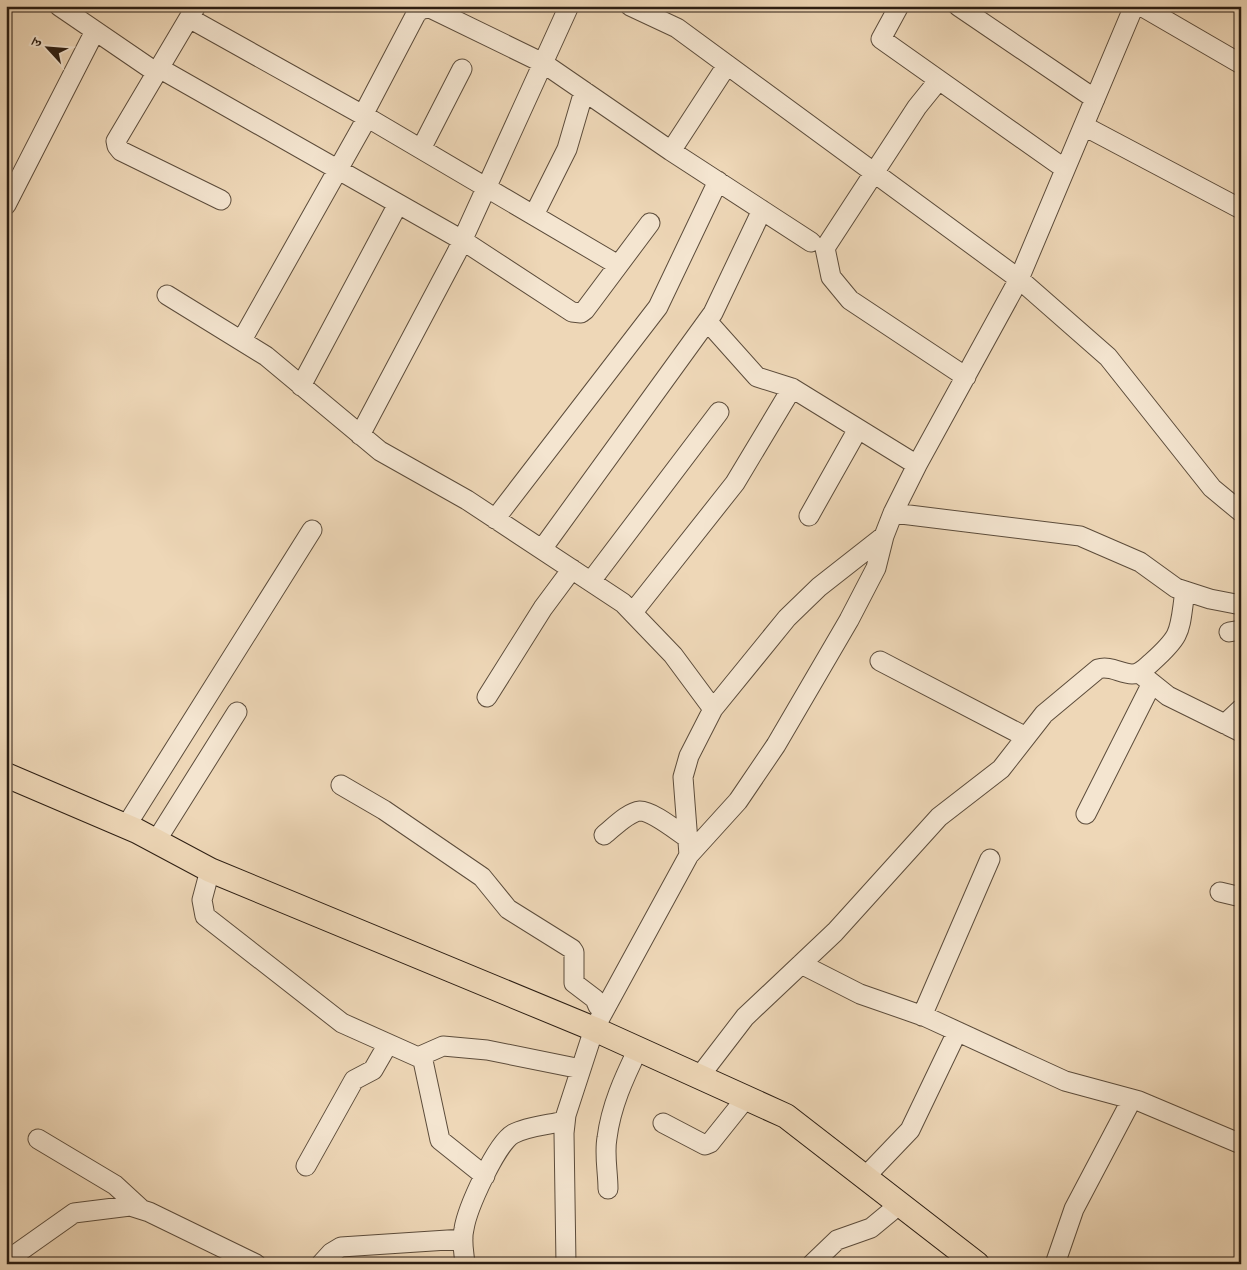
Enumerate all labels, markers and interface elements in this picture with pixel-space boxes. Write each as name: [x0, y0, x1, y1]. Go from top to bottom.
north arrow: [22, 22, 72, 72]
text: उ: [27, 35, 46, 50]

